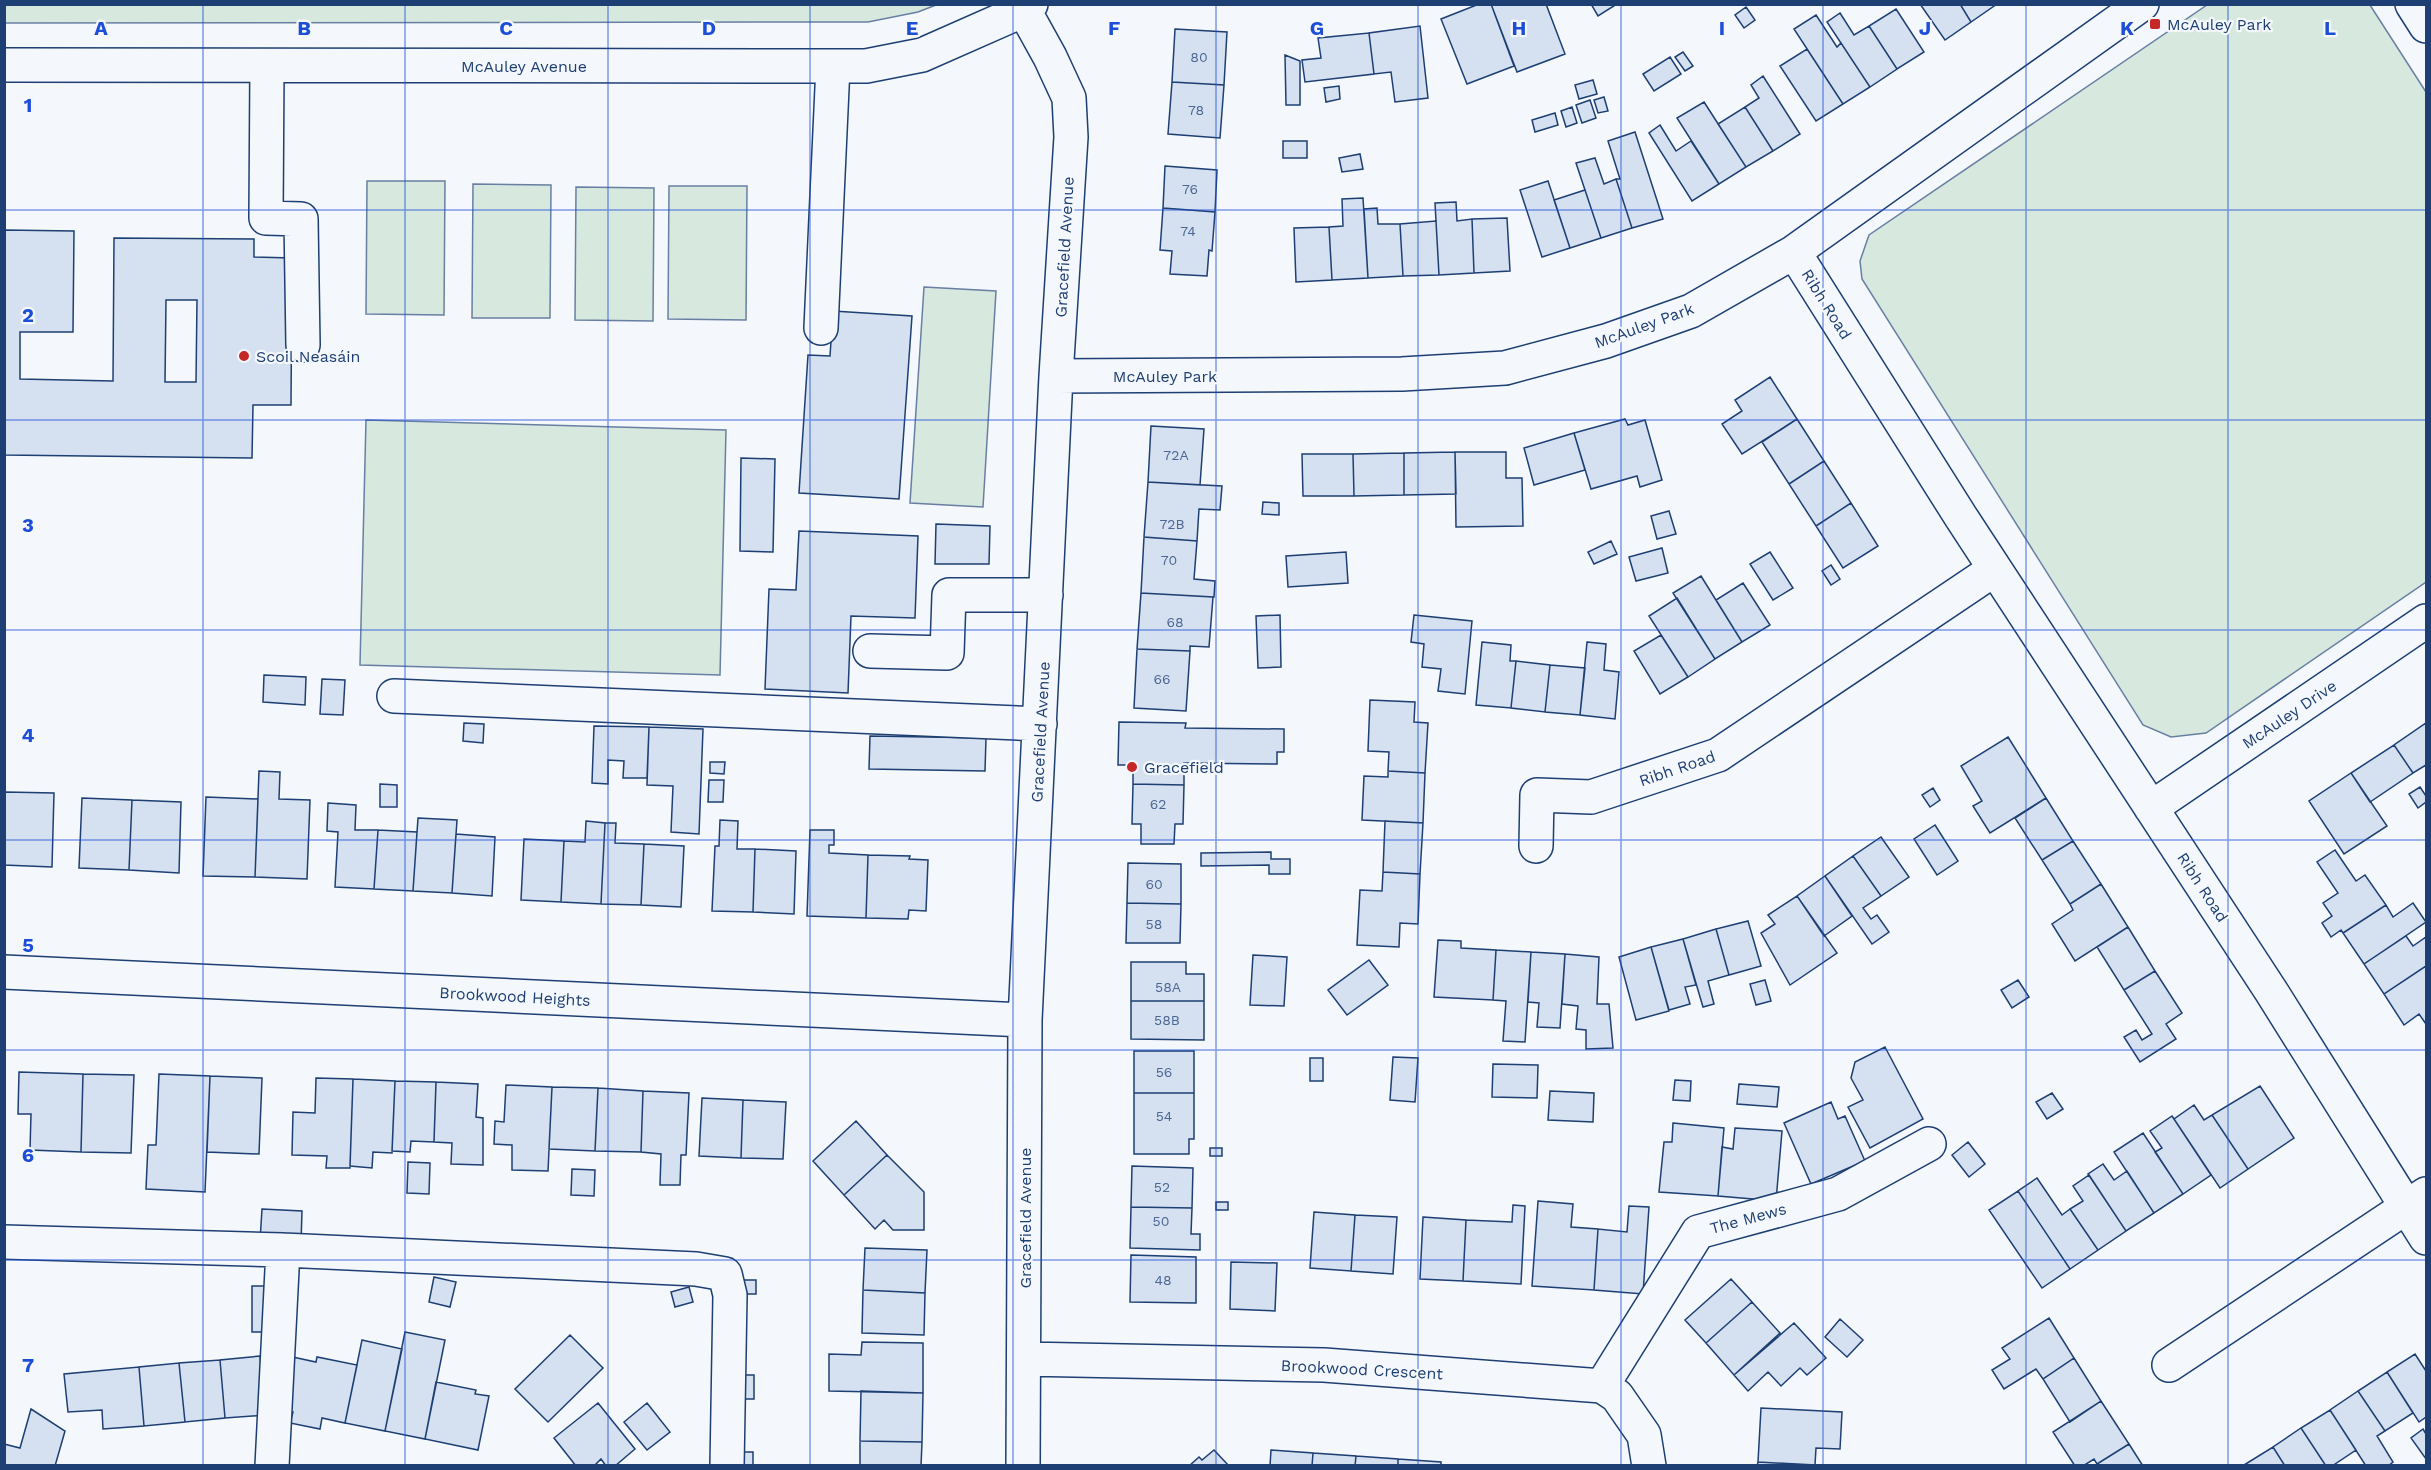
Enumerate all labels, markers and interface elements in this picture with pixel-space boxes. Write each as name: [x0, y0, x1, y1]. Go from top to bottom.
place label: McAuley Park: [2167, 15, 2271, 34]
text: A: [94, 16, 108, 40]
text: B: [297, 16, 311, 40]
text: C: [499, 16, 513, 40]
text: D: [702, 16, 716, 40]
text: E: [906, 16, 918, 40]
text: F: [1108, 16, 1120, 40]
text: G: [1310, 16, 1324, 40]
text: H: [1512, 16, 1526, 40]
text: I: [1719, 16, 1725, 40]
text: J: [1919, 16, 1931, 40]
text: K: [2120, 16, 2134, 40]
text: L: [2324, 16, 2336, 40]
marker: McAuley Park: [2148, 17, 2162, 31]
house number: 80: [1190, 49, 1208, 65]
street label: McAuley Avenue: [461, 57, 587, 76]
text: 1: [24, 93, 32, 117]
house number: 78: [1188, 102, 1204, 118]
street label: Gracefield Avenue: [1051, 176, 1078, 318]
house number: 76: [1182, 181, 1198, 197]
house number: 74: [1180, 223, 1196, 239]
street label: Ribh Road: [1798, 266, 1856, 343]
street label: McAuley Park: [1592, 299, 1696, 352]
text: 2: [22, 303, 34, 327]
place label: Scoil Neasáin: [256, 347, 360, 366]
marker: Scoil Neasáin: [237, 349, 251, 363]
street label: McAuley Park: [1113, 367, 1217, 386]
house number: 72A: [1163, 447, 1189, 463]
text: 3: [22, 513, 34, 537]
house number: 72B: [1159, 516, 1185, 532]
house number: 70: [1161, 552, 1177, 568]
house number: 68: [1166, 614, 1184, 630]
street label: Gracefield Avenue: [1027, 661, 1054, 803]
house number: 66: [1153, 671, 1171, 687]
street label: McAuley Drive: [2239, 676, 2340, 753]
text: 4: [22, 723, 35, 747]
street label: Ribh Road: [1637, 747, 1718, 790]
place label: Gracefield: [1144, 758, 1224, 777]
marker: Gracefield: [1125, 760, 1139, 774]
house number: 62: [1150, 796, 1166, 812]
street label: Ribh Road: [2173, 849, 2232, 926]
house number: 60: [1145, 876, 1163, 892]
house number: 58: [1146, 916, 1162, 932]
text: 5: [22, 933, 34, 957]
house number: 58A: [1155, 979, 1181, 995]
street label: Brookwood Heights: [439, 983, 591, 1010]
house number: 58B: [1154, 1012, 1180, 1028]
house number: 56: [1156, 1064, 1172, 1080]
house number: 54: [1156, 1108, 1172, 1124]
text: 6: [22, 1143, 34, 1167]
street label: Gracefield Avenue: [1016, 1147, 1035, 1289]
house number: 52: [1154, 1179, 1170, 1195]
street label: The Mews: [1708, 1199, 1788, 1238]
house number: 50: [1153, 1213, 1169, 1229]
house number: 48: [1154, 1272, 1172, 1288]
text: 7: [22, 1353, 34, 1377]
street label: Brookwood Crescent: [1280, 1356, 1444, 1383]

